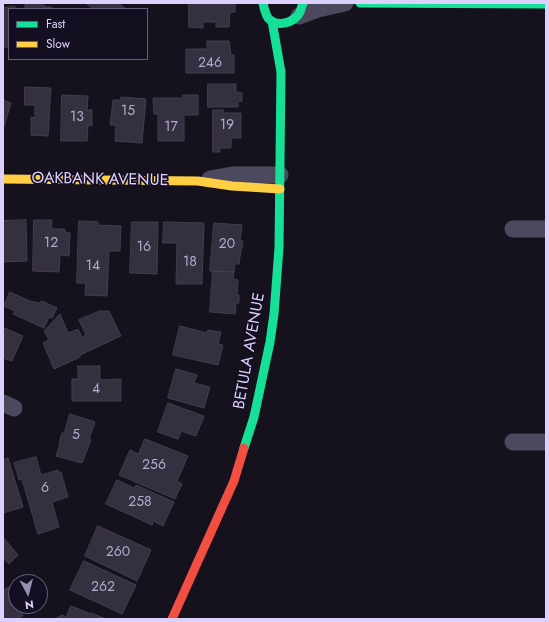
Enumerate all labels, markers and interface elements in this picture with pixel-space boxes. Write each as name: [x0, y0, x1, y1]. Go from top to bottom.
legend: [8, 8, 148, 60]
text: Fast: [46, 15, 65, 33]
text: Slow: [46, 35, 70, 53]
house number: 246: [198, 56, 222, 72]
house number: 15: [121, 104, 135, 120]
house number: 13: [70, 110, 84, 126]
house number: 19: [220, 118, 234, 134]
house number: 17: [164, 120, 178, 136]
street label: OAKBANK AVENUE: [31, 169, 169, 191]
house number: 12: [44, 236, 58, 252]
house number: 20: [219, 237, 235, 253]
house number: 16: [137, 240, 151, 256]
house number: 18: [183, 255, 197, 271]
house number: 14: [86, 259, 100, 275]
street label: BETULA AVENUE: [230, 291, 270, 411]
house number: 4: [92, 382, 100, 398]
house number: 5: [72, 428, 80, 444]
house number: 256: [142, 458, 166, 474]
house number: 6: [41, 481, 49, 497]
house number: 258: [128, 495, 152, 511]
house number: 260: [106, 545, 130, 561]
north arrow: [8, 574, 48, 614]
house number: 262: [91, 580, 115, 596]
text: N: [24, 596, 35, 613]

